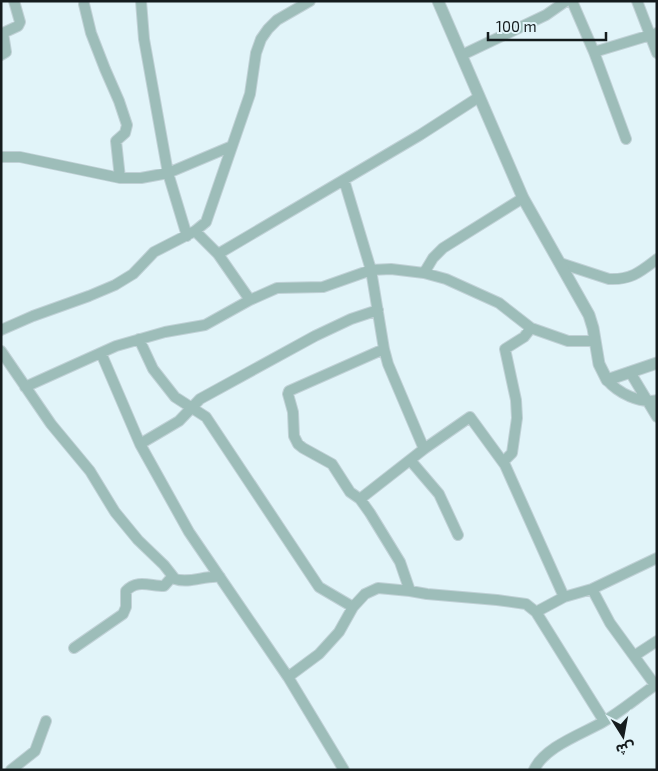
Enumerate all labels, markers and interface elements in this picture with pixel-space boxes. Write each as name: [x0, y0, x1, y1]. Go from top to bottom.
scale bar: [488, 10, 606, 42]
text: 100 m: [496, 17, 537, 35]
north arrow: [598, 711, 648, 761]
text: ش: [615, 739, 637, 759]

